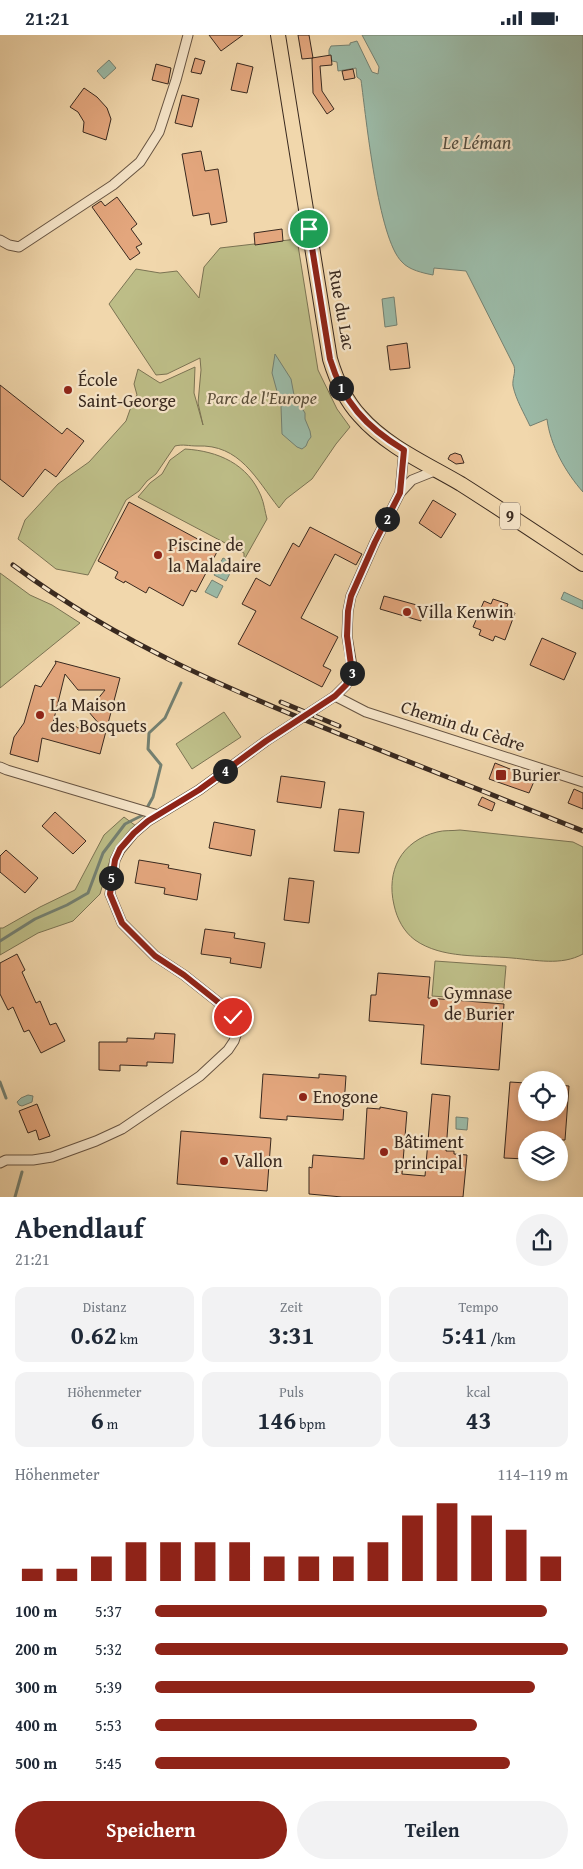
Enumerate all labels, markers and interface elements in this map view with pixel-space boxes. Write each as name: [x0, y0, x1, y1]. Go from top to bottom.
text: 21:21: [25, 4, 70, 32]
water label: Le Léman: [442, 128, 512, 156]
pin: [288, 208, 330, 250]
icon: arrive: [295, 215, 323, 243]
street label: Rue du Lac: [322, 268, 363, 352]
place label: École Saint-George: [78, 366, 176, 414]
pin: 1: [328, 375, 354, 401]
text: 1: [338, 378, 345, 398]
marker: École Saint-George: [62, 384, 74, 396]
park label: Parc de l'Europe: [206, 384, 317, 411]
road number: 9: [500, 503, 520, 529]
pin: 2: [374, 507, 400, 531]
text: 2: [384, 509, 391, 529]
place label: Piscine de la Maladaire: [168, 531, 261, 579]
marker: Piscine de la Maladaire: [152, 549, 164, 561]
place label: Villa Kenwin: [417, 598, 514, 625]
marker: Villa Kenwin: [401, 606, 413, 618]
pin: 3: [340, 661, 364, 685]
text: 3: [349, 663, 356, 683]
place label: La Maison des Bosquets: [50, 691, 147, 739]
street label: Chemin du Cèdre: [398, 693, 529, 758]
marker: La Maison des Bosquets: [34, 709, 46, 721]
pin: 4: [212, 759, 238, 783]
text: 4: [222, 761, 229, 781]
place label: Burier: [512, 761, 561, 788]
marker: Burier: [494, 768, 508, 782]
pin: 5: [98, 865, 124, 891]
text: 5: [108, 868, 115, 888]
place label: Gymnase de Burier: [444, 979, 515, 1027]
pin: [212, 996, 254, 1038]
marker: Gymnase de Burier: [428, 997, 440, 1009]
icon: check: [219, 1003, 247, 1031]
map controls: [518, 1071, 568, 1181]
button: locate: [518, 1071, 568, 1121]
place label: Enogone: [313, 1083, 378, 1110]
marker: Enogone: [297, 1091, 309, 1103]
place label: Bâtiment principal: [394, 1128, 464, 1176]
button: layers: [518, 1131, 568, 1181]
marker: Bâtiment principal: [378, 1146, 390, 1158]
place label: Vallon: [234, 1147, 283, 1174]
marker: Vallon: [218, 1155, 230, 1167]
text: Abendlauf: [15, 1207, 143, 1248]
button: share: [516, 1214, 568, 1266]
text: 21:21: [15, 1247, 50, 1271]
text: Distanz: [83, 1297, 126, 1317]
text: Zeit: [280, 1297, 303, 1317]
text: Tempo: [458, 1297, 499, 1317]
text: 0.62: [71, 1317, 117, 1353]
text: 3:31: [269, 1317, 314, 1353]
text: 5:41: [441, 1317, 487, 1353]
text: km: [117, 1329, 138, 1349]
text: /km: [487, 1329, 516, 1349]
text: Höhenmeter: [67, 1382, 142, 1402]
text: Puls: [279, 1382, 304, 1402]
text: kcal: [467, 1382, 490, 1402]
text: 6: [91, 1402, 104, 1438]
text: 146: [257, 1402, 296, 1438]
text: 43: [466, 1402, 491, 1438]
text: m: [104, 1414, 118, 1434]
text: bpm: [296, 1414, 326, 1434]
text: Höhenmeter: [15, 1462, 100, 1486]
text: 114–119 m: [498, 1462, 568, 1486]
text: 100 m: [15, 1599, 57, 1623]
text: 5:37: [95, 1599, 122, 1623]
text: 200 m: [15, 1637, 57, 1661]
text: 5:32: [95, 1637, 122, 1661]
text: 300 m: [15, 1675, 57, 1699]
text: 5:39: [95, 1675, 122, 1699]
text: 400 m: [15, 1713, 57, 1737]
text: 5:53: [95, 1713, 122, 1737]
text: 500 m: [15, 1751, 57, 1775]
text: 5:45: [95, 1751, 122, 1775]
button: Speichern: [15, 1801, 287, 1859]
button: Teilen: [297, 1801, 568, 1859]

